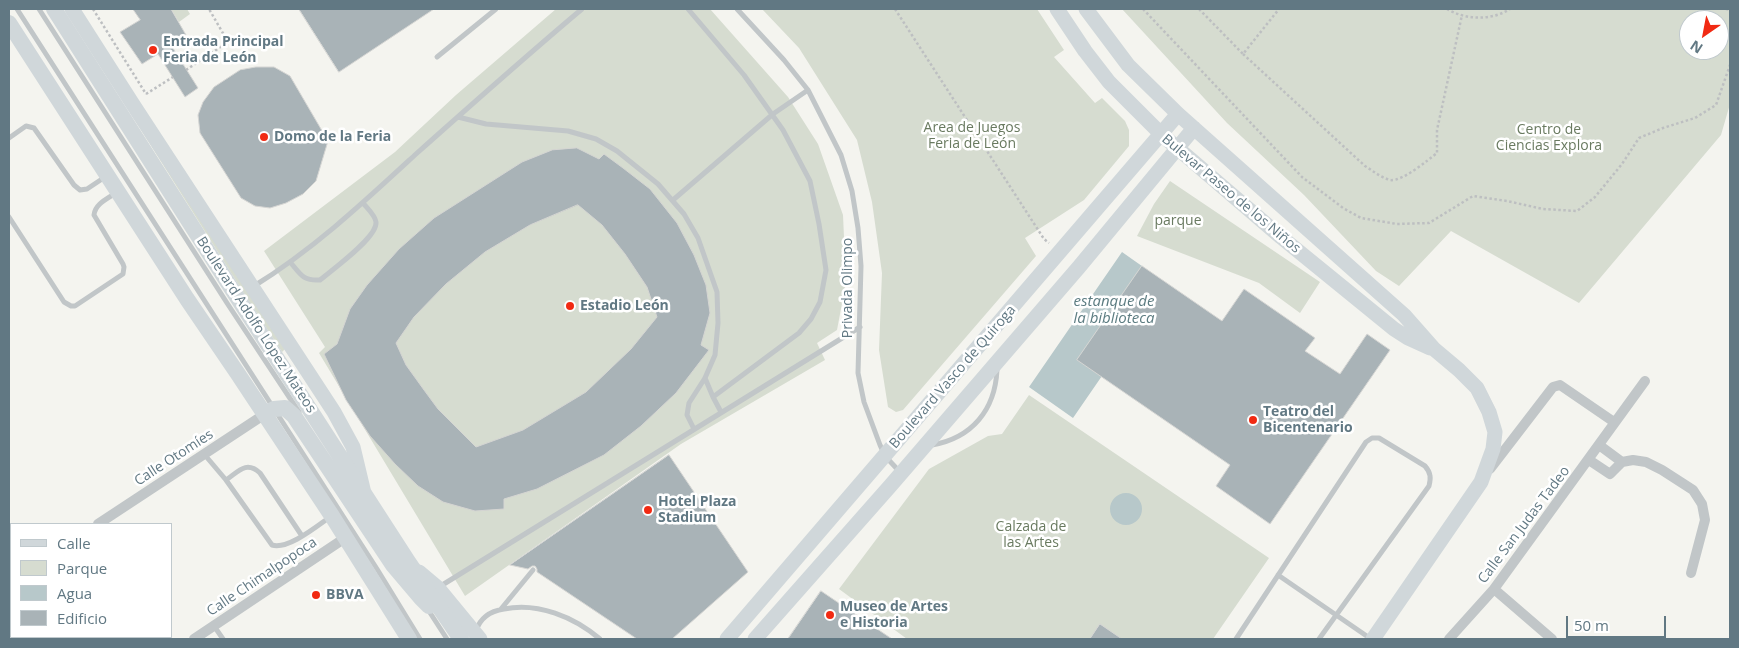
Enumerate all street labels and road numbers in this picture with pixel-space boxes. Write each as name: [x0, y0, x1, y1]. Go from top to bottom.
street label: Bulevar Paseo de los Niños: [1158, 131, 1304, 257]
street label: Boulevard Adolfo López Mateos: [193, 234, 319, 416]
street label: Privada Olimpo: [840, 238, 856, 338]
street label: Boulevard Vasco de Quiroga: [886, 302, 1020, 452]
street label: Calle Otomíes: [131, 426, 217, 490]
street label: Calle San Judas Tadeo: [1475, 463, 1573, 587]
street label: Calle Chimalpopoca: [204, 534, 320, 620]

